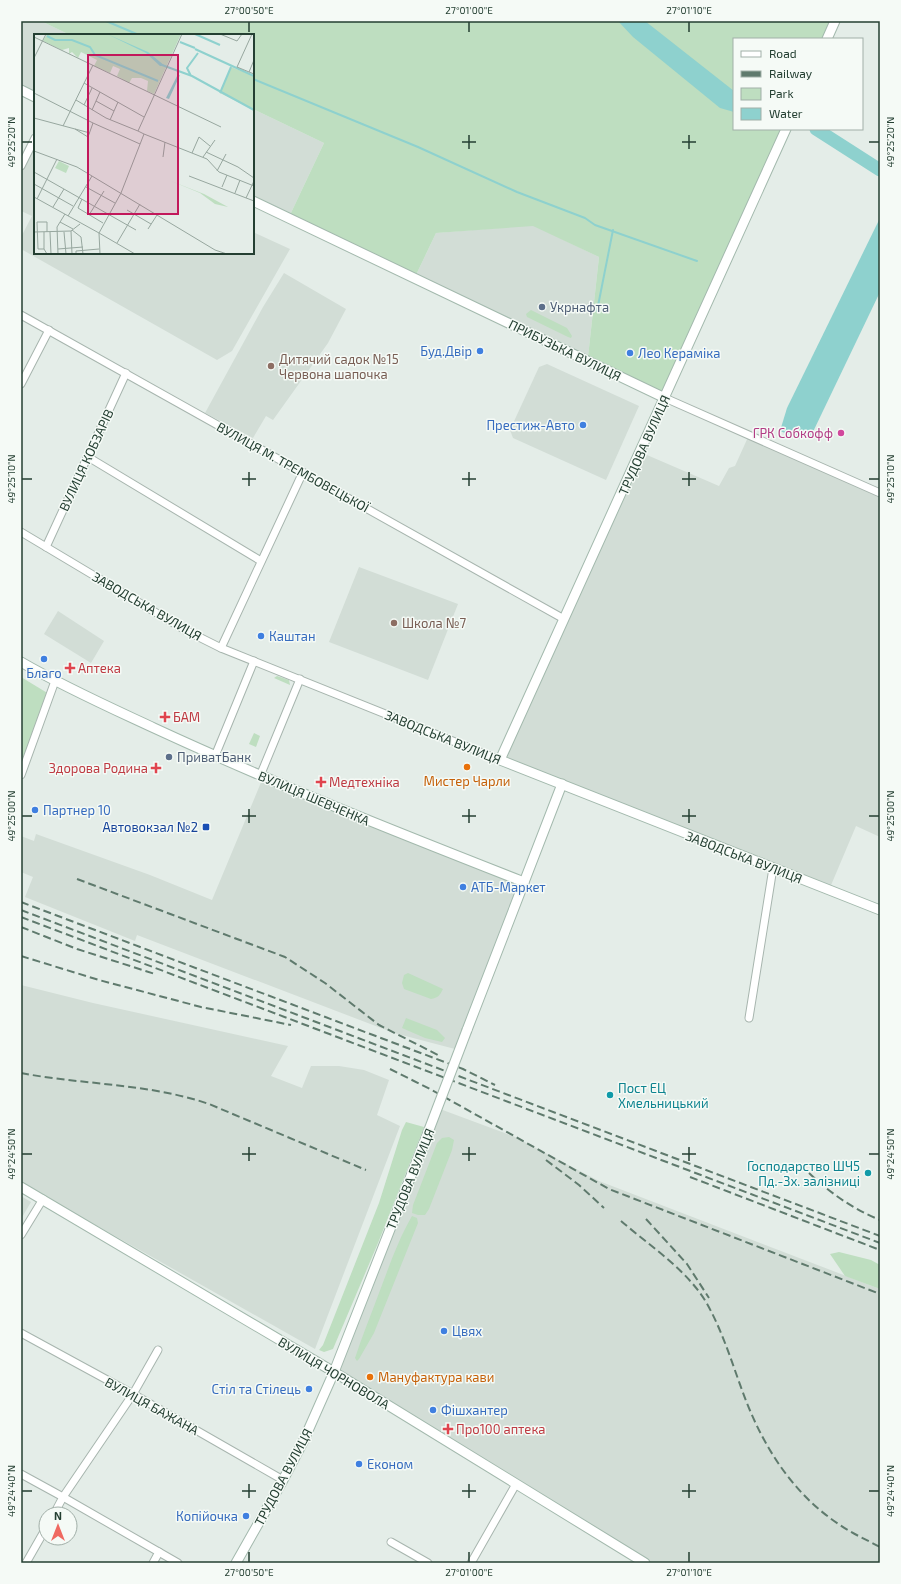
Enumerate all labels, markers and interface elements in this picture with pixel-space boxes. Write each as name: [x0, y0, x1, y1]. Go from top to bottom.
text: 27°00'50"E: [224, 4, 274, 16]
text: 27°01'00"E: [445, 4, 493, 16]
text: 27°01'10"E: [666, 4, 712, 16]
inset map: [34, 34, 254, 254]
legend: [733, 38, 863, 130]
text: Road: [769, 46, 797, 60]
text: Railway: [769, 66, 813, 80]
text: Park: [769, 86, 794, 100]
text: Water: [769, 106, 803, 120]
text: 49°25'20"N: [5, 117, 17, 167]
text: 49°25'20"N: [884, 117, 896, 167]
place label: Укрнафта: [550, 299, 609, 315]
marker: Укрнафта: [537, 302, 547, 312]
street label: ПРИБУЗЬКА ВУЛИЦЯ: [506, 316, 624, 384]
place label: Буд.Двір: [420, 343, 472, 359]
place label: Лео Кераміка: [638, 345, 720, 361]
marker: Буд.Двір: [475, 346, 485, 356]
marker: Лео Кераміка: [625, 348, 635, 358]
place label: Дитячий садок №15 Червона шапочка: [279, 351, 399, 382]
marker: Дитячий садок №15 Червона шапочка: [266, 361, 276, 371]
street label: ТРУДОВА ВУЛИЦЯ: [615, 393, 673, 497]
street label: ВУЛИЦЯ КОБЗАРІВ: [55, 406, 117, 514]
place label: Престиж-Авто: [486, 417, 575, 433]
street label: ВУЛИЦЯ М. ТРЕМБОВЕЦЬКОЇ: [214, 418, 372, 516]
marker: Престиж-Авто: [578, 420, 588, 430]
place label: ГРК Собкофф: [753, 425, 833, 441]
marker: ГРК Собкофф: [836, 428, 846, 438]
text: 49°25'10"N: [5, 454, 17, 504]
text: 49°25'10"N: [884, 454, 896, 504]
street label: ЗАВОДСЬКА ВУЛИЦЯ: [89, 568, 205, 644]
place label: Школа №7: [402, 615, 467, 631]
marker: Школа №7: [389, 618, 399, 628]
place label: Каштан: [269, 628, 316, 644]
marker: Каштан: [256, 631, 266, 641]
marker: Благо: [39, 654, 49, 664]
place label: Аптека: [78, 660, 121, 676]
marker: Аптека: [65, 663, 75, 673]
place label: Благо: [26, 665, 62, 681]
street label: ЗАВОДСЬКА ВУЛИЦЯ: [383, 706, 503, 768]
place label: БАМ: [173, 709, 200, 725]
marker: БАМ: [160, 712, 170, 722]
place label: ПриватБанк: [177, 749, 251, 765]
marker: ПриватБанк: [164, 752, 174, 762]
place label: Здорова Родина: [49, 760, 148, 776]
marker: Мистер Чарли: [462, 762, 472, 772]
marker: Здорова Родина: [151, 763, 161, 773]
street label: ВУЛИЦЯ ШЕВЧЕНКА: [256, 767, 372, 829]
place label: Мистер Чарли: [423, 773, 511, 789]
place label: Медтехніка: [329, 774, 400, 790]
marker: Медтехніка: [316, 777, 326, 787]
text: 49°25'00"N: [5, 790, 17, 842]
text: 49°25'00"N: [884, 790, 896, 842]
place label: Партнер 10: [43, 802, 111, 818]
marker: Партнер 10: [30, 805, 40, 815]
place label: Автовокзал №2: [102, 819, 198, 835]
marker: Автовокзал №2: [201, 822, 211, 832]
street label: ЗАВОДСЬКА ВУЛИЦЯ: [683, 827, 805, 887]
place label: АТБ-Маркет: [471, 879, 546, 895]
marker: АТБ-Маркет: [458, 882, 468, 892]
place label: Пост ЕЦ Хмельницький: [618, 1080, 709, 1111]
marker: Пост ЕЦ Хмельницький: [605, 1090, 615, 1100]
street label: ТРУДОВА ВУЛИЦЯ: [382, 1126, 438, 1232]
text: 49°24'50"N: [5, 1128, 17, 1180]
text: 49°24'50"N: [884, 1128, 896, 1180]
place label: Господарство ШЧ5 Пд.-Зх. залізниці: [747, 1158, 860, 1189]
marker: Господарство ШЧ5 Пд.-Зх. залізниці: [863, 1168, 873, 1178]
place label: Цвях: [452, 1323, 482, 1339]
marker: Цвях: [439, 1326, 449, 1336]
street label: ВУЛИЦЯ ЧОРНОВОЛА: [275, 1333, 393, 1413]
place label: Мануфактура кави: [378, 1369, 494, 1385]
marker: Мануфактура кави: [365, 1372, 375, 1382]
street label: ВУЛИЦЯ БАЖАНА: [102, 1374, 202, 1438]
place label: Стіл та Стілець: [212, 1381, 301, 1397]
marker: Стіл та Стілець: [304, 1384, 314, 1394]
place label: Фішхантер: [441, 1402, 508, 1418]
marker: Фішхантер: [428, 1405, 438, 1415]
place label: Про100 аптека: [456, 1421, 546, 1437]
marker: Про100 аптека: [443, 1424, 453, 1434]
street label: ТРУДОВА ВУЛИЦЯ: [251, 1426, 315, 1528]
place label: Економ: [367, 1456, 413, 1472]
marker: Економ: [354, 1459, 364, 1469]
text: 49°24'40"N: [5, 1465, 17, 1517]
text: 49°24'40"N: [884, 1465, 896, 1517]
north arrow: [38, 1506, 78, 1546]
place label: Копійочка: [176, 1508, 238, 1524]
text: N: [54, 1509, 62, 1522]
marker: Копійочка: [241, 1511, 251, 1521]
text: 27°00'50"E: [224, 1566, 274, 1578]
text: 27°01'00"E: [445, 1566, 493, 1578]
text: 27°01'10"E: [666, 1566, 712, 1578]

